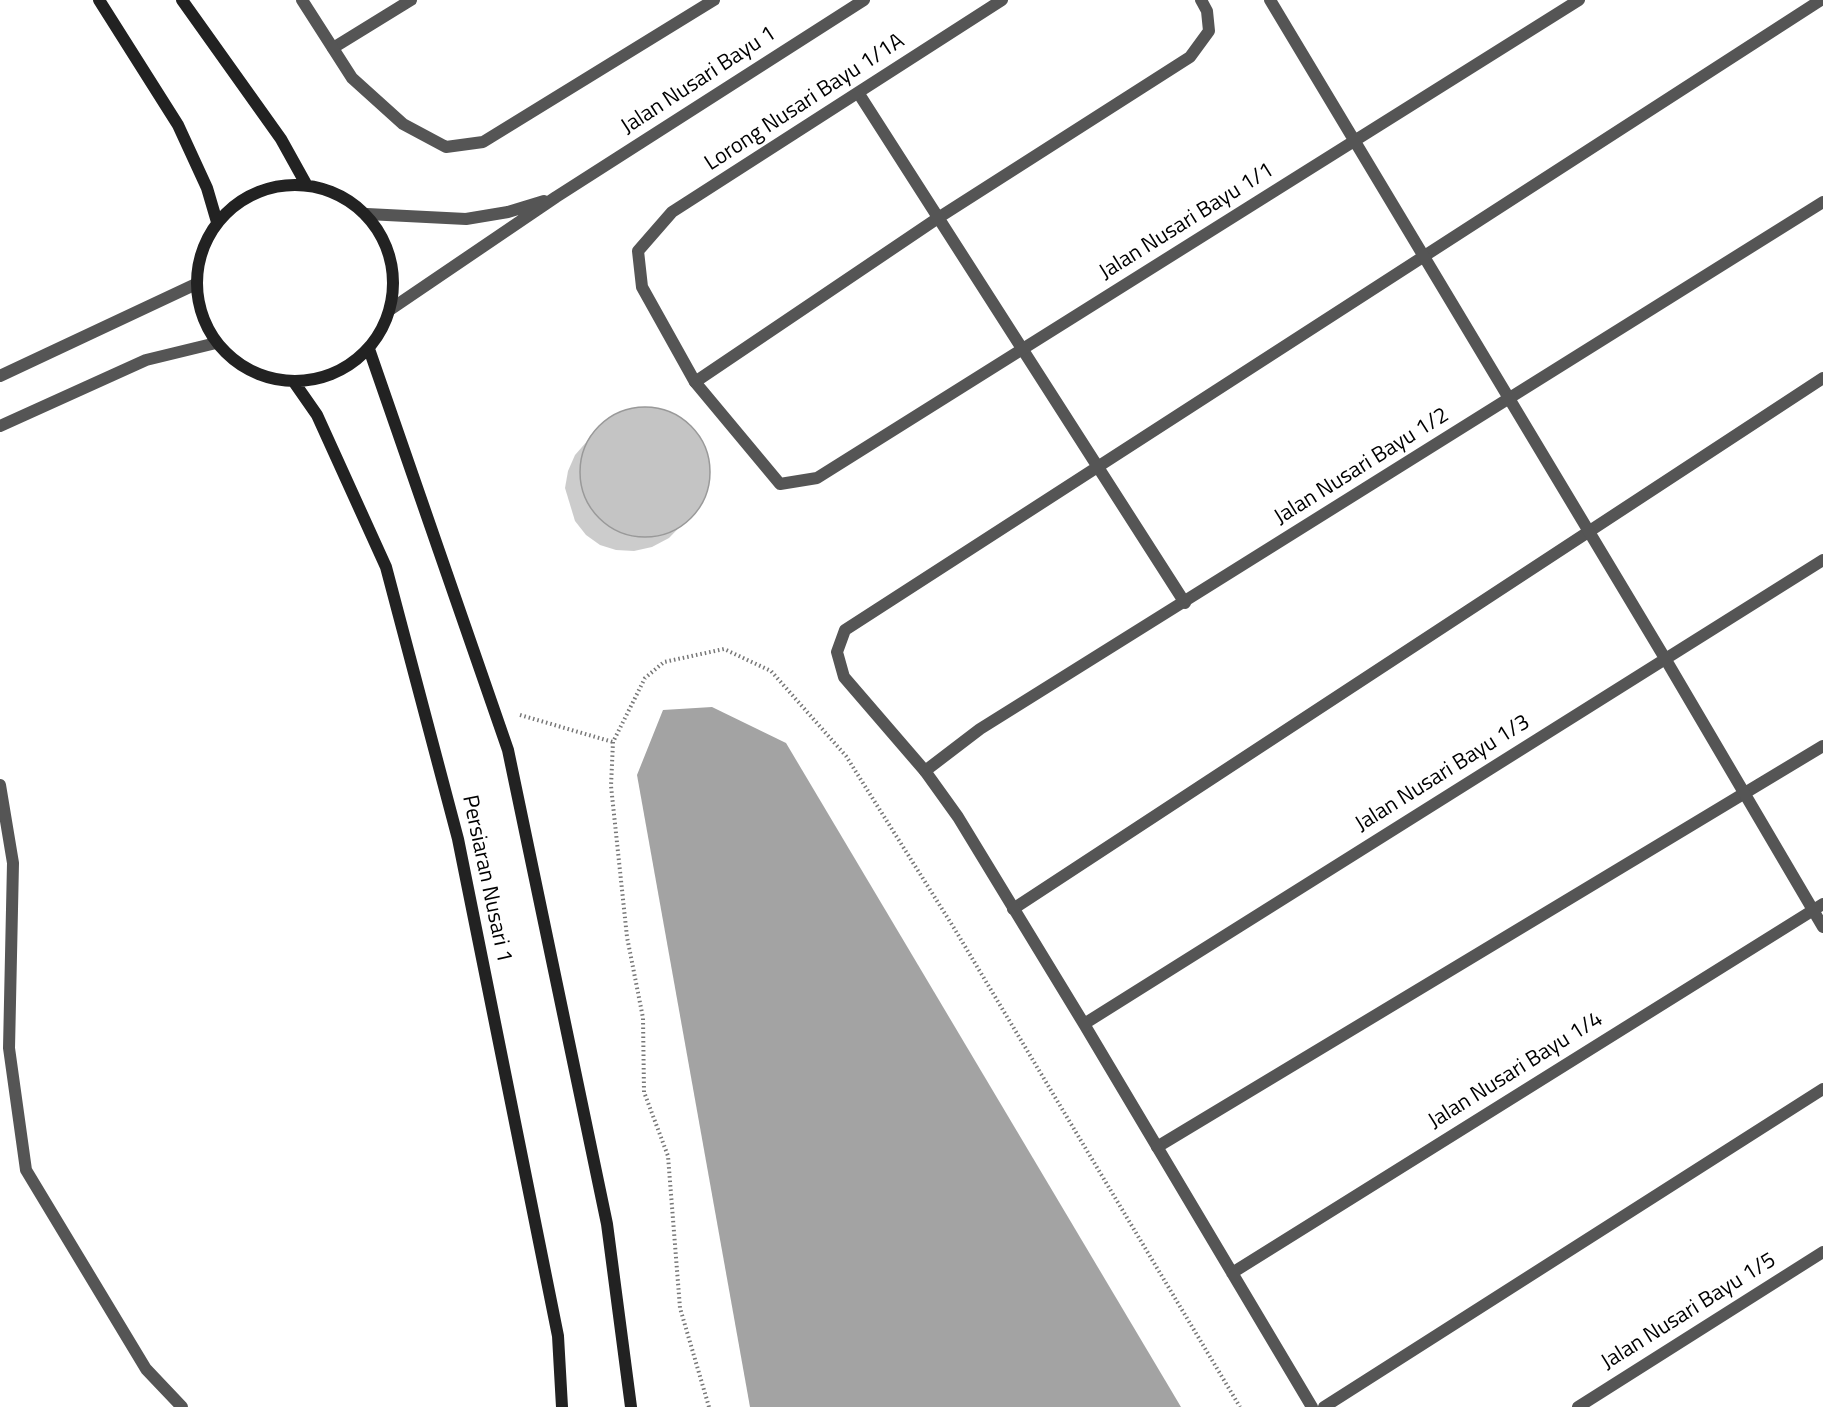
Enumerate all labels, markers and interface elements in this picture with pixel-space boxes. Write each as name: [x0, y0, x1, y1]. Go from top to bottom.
street label: Jalan Nusari Bayu 1: [617, 21, 781, 141]
street label: Lorong Nusari Bayu 1/1A: [700, 29, 910, 177]
street label: Jalan Nusari Bayu 1/1: [1095, 158, 1279, 286]
street label: Jalan Nusari Bayu 1/2: [1270, 403, 1454, 531]
street label: Jalan Nusari Bayu 1/3: [1351, 710, 1535, 838]
street label: Persiaran Nusari 1: [455, 793, 517, 965]
street label: Jalan Nusari Bayu 1/4: [1424, 1007, 1608, 1135]
street label: Jalan Nusari Bayu 1/5: [1597, 1248, 1781, 1376]

